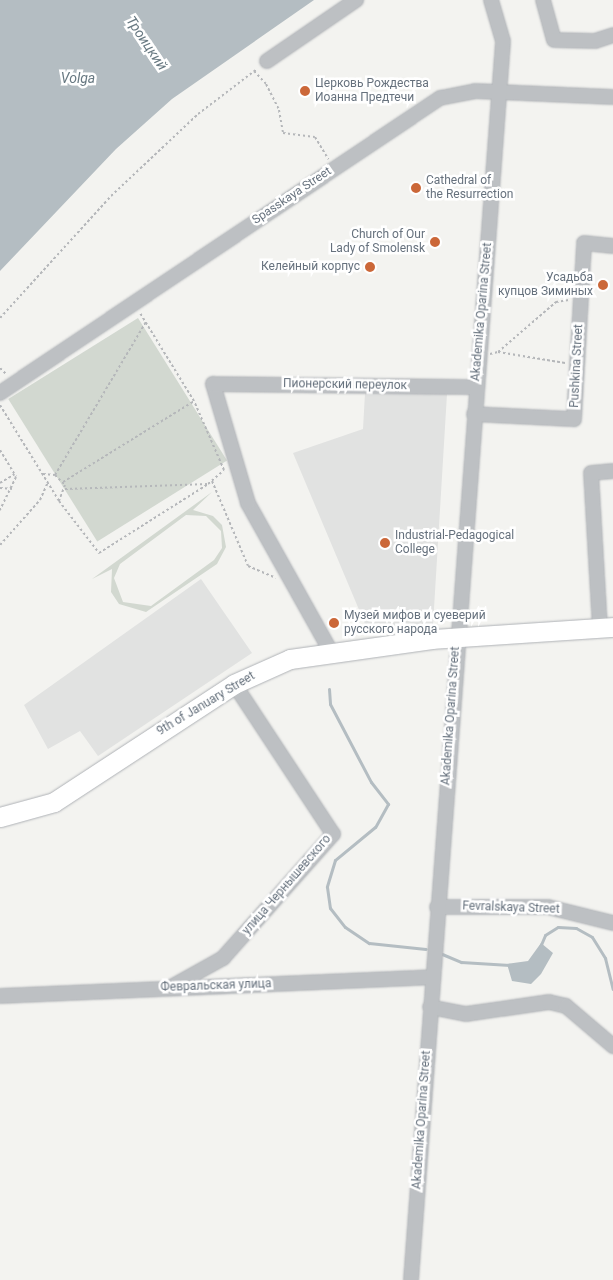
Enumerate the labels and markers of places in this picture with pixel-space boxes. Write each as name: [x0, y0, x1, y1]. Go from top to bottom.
place label: Церковь Рождества Иоанна Предтечи: [315, 77, 429, 105]
marker: Церковь Рождества Иоанна Предтечи: [299, 85, 311, 97]
place label: Cathedral of the Resurrection: [426, 174, 513, 202]
marker: Cathedral of the Resurrection: [410, 182, 422, 194]
place label: Church of Our Lady of Smolensk: [330, 228, 425, 256]
marker: Church of Our Lady of Smolensk: [429, 236, 441, 248]
place label: Келейный корпус: [261, 260, 360, 274]
marker: Келейный корпус: [364, 261, 376, 273]
place label: Усадьба купцов Зиминых: [498, 271, 593, 299]
marker: Усадьба купцов Зиминых: [597, 279, 609, 291]
place label: Industrial-Pedagogical College: [395, 529, 514, 557]
marker: Industrial-Pedagogical College: [379, 537, 391, 549]
place label: Музей мифов и суеверий русского народа: [344, 609, 486, 637]
marker: Музей мифов и суеверий русского народа: [328, 617, 340, 629]

